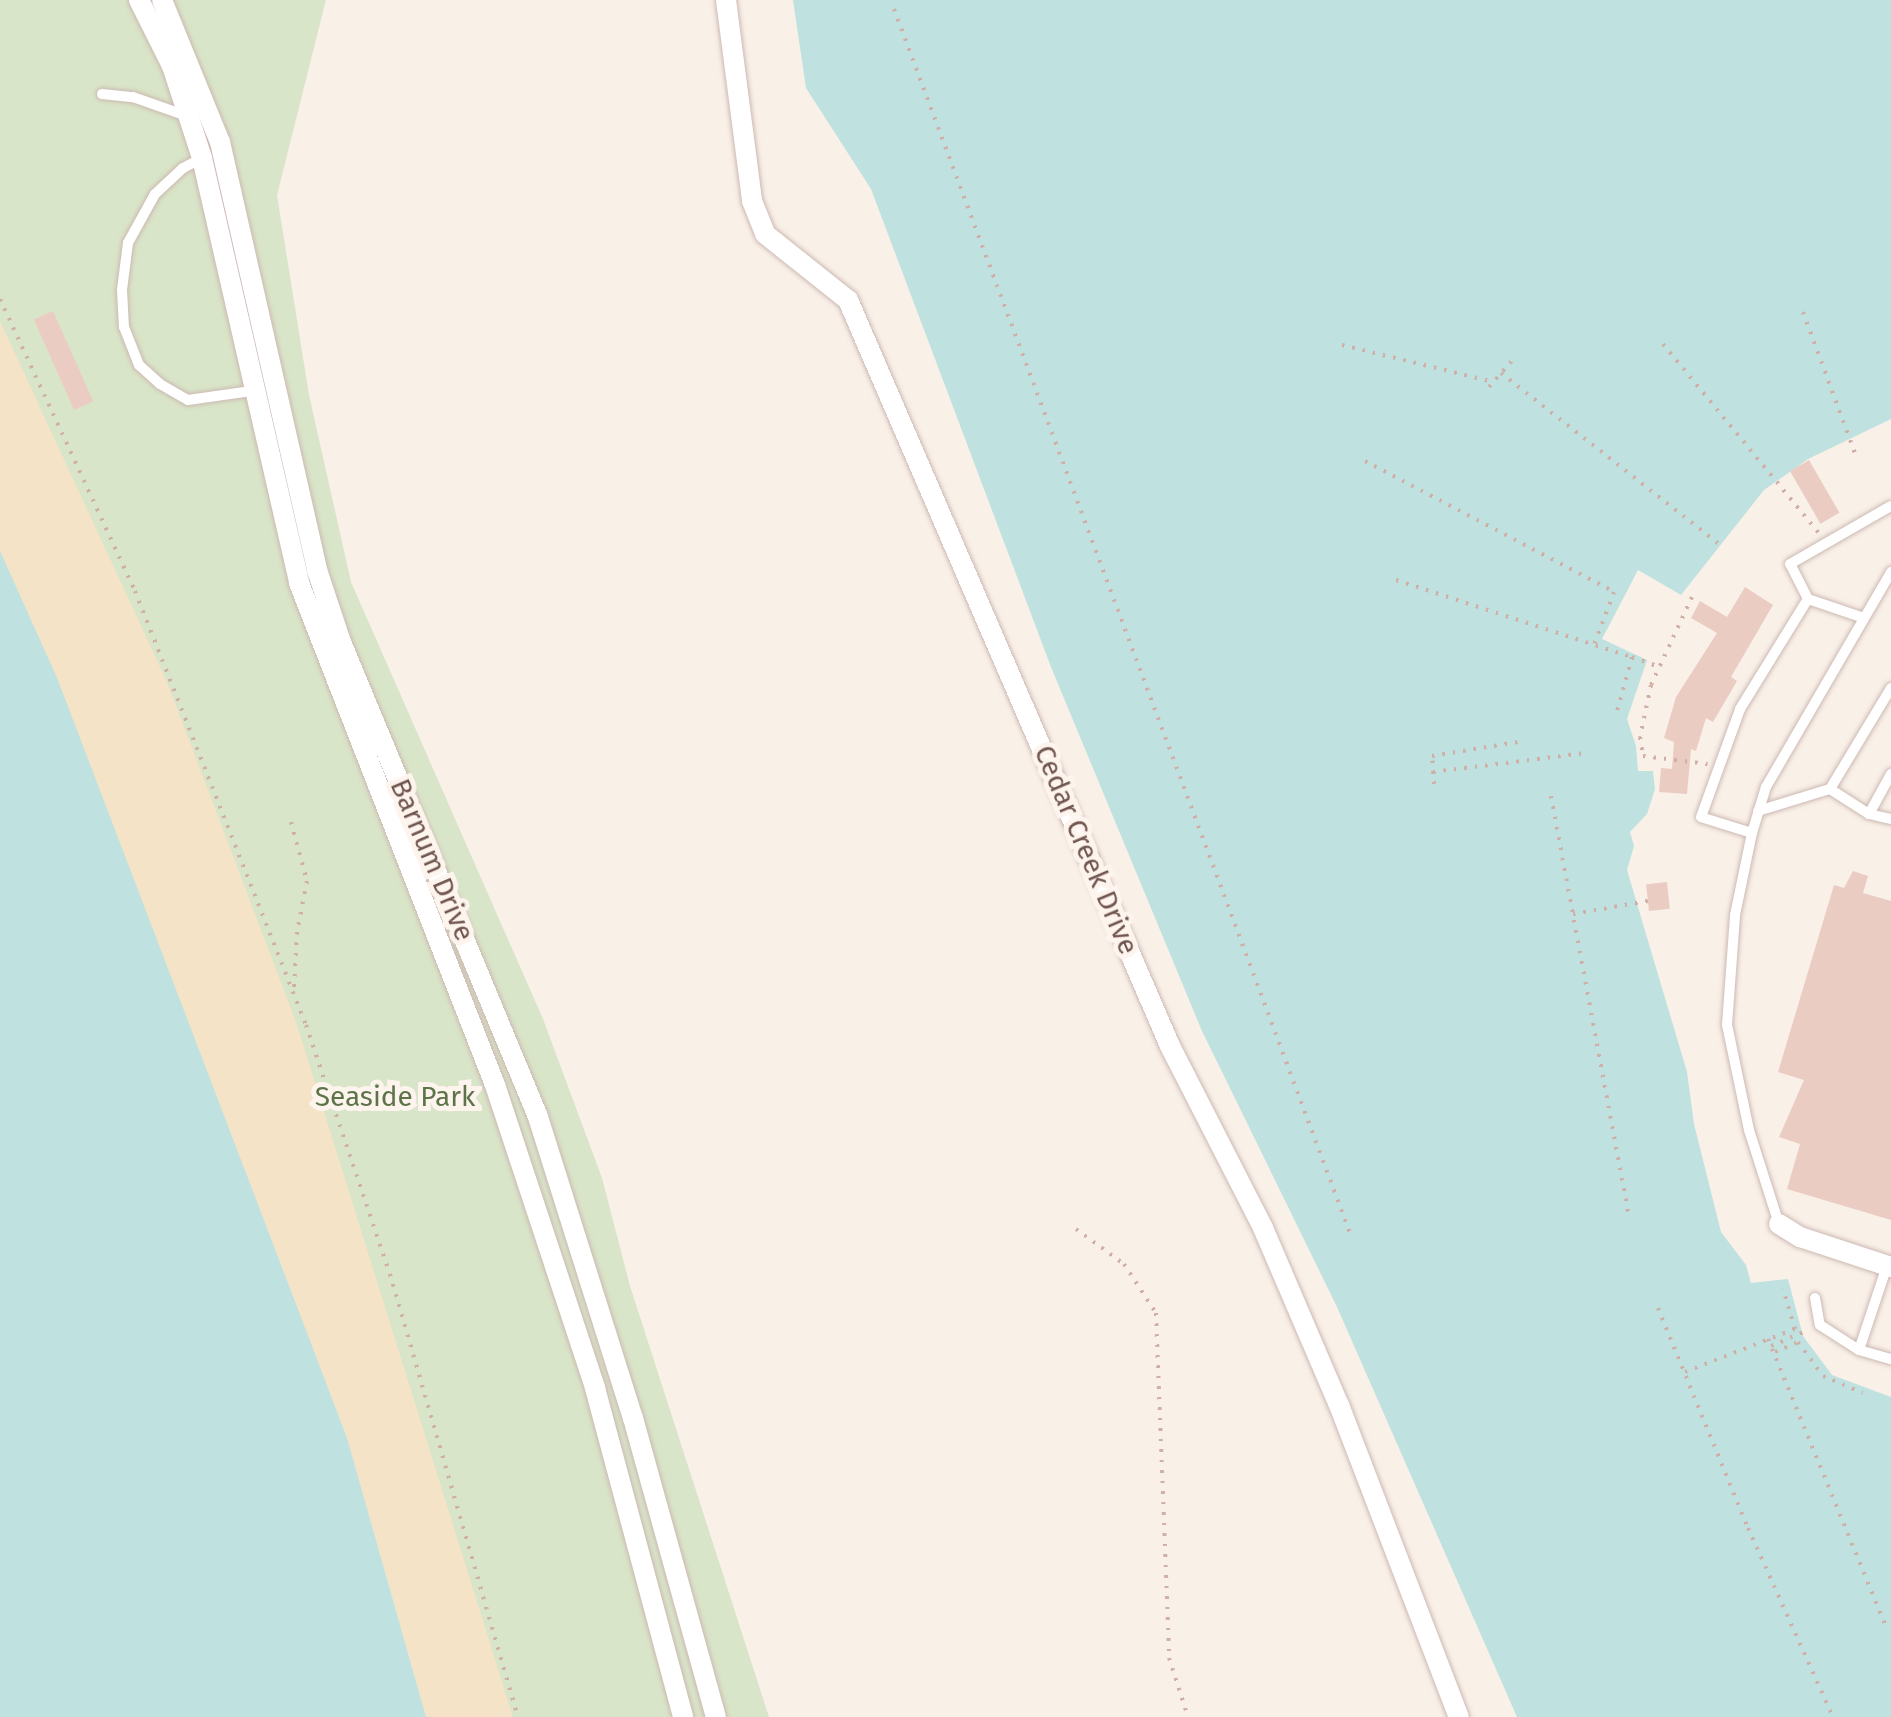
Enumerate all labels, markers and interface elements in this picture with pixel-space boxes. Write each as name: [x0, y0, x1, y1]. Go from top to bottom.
street label: Cedar Creek Drive: [1027, 740, 1145, 960]
street label: Barnum Drive: [383, 774, 481, 946]
park label: Seaside Park: [315, 1080, 475, 1114]

